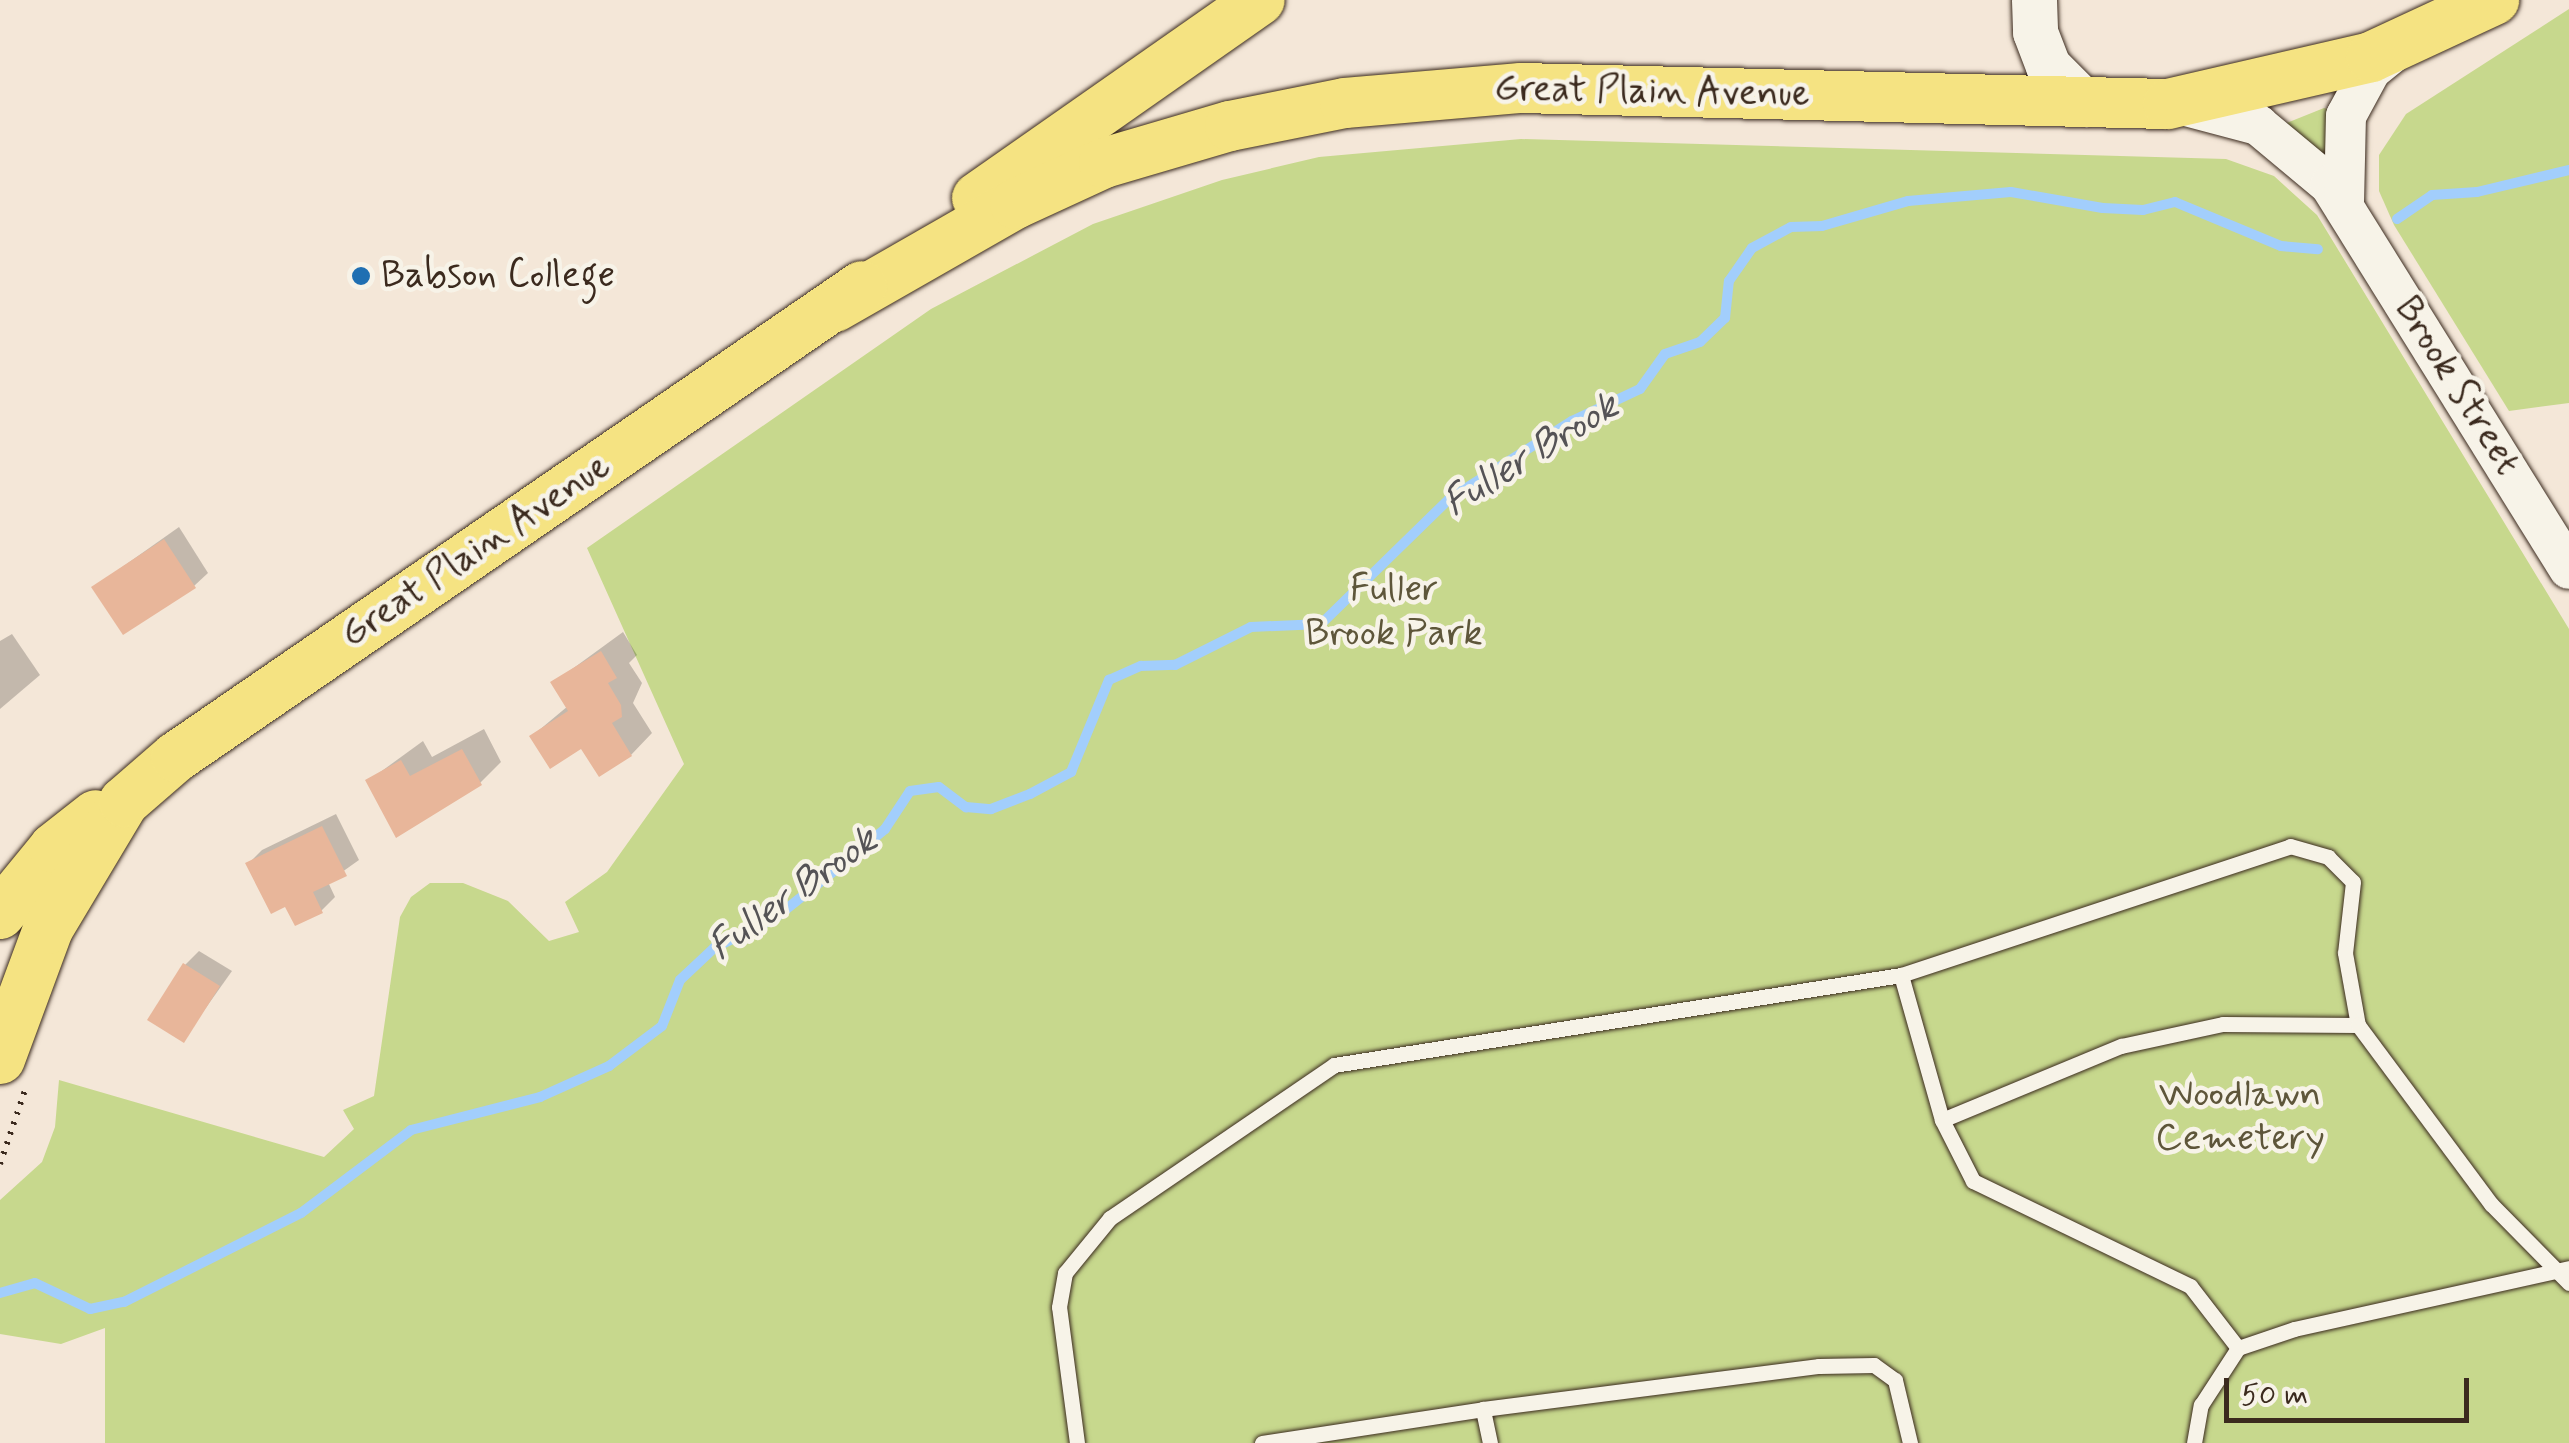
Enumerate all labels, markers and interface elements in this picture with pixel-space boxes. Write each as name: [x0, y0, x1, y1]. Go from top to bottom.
street label: Great Plain Avenue: [1491, 66, 1813, 118]
place label: Babson College: [381, 253, 620, 299]
marker: Babson College: [350, 265, 372, 287]
street label: Brook Street: [2382, 285, 2532, 487]
water label: Fuller Brook: [1434, 382, 1628, 528]
street label: Great Plain Avenue: [330, 442, 622, 660]
park label: Fuller Brook Park: [1306, 567, 1482, 656]
water label: Fuller Brook: [699, 816, 887, 972]
park label: Woodlawn Cemetery: [2155, 1072, 2325, 1162]
scale bar: [2229, 1358, 2474, 1420]
text: 50 m: [2241, 1376, 2308, 1415]

